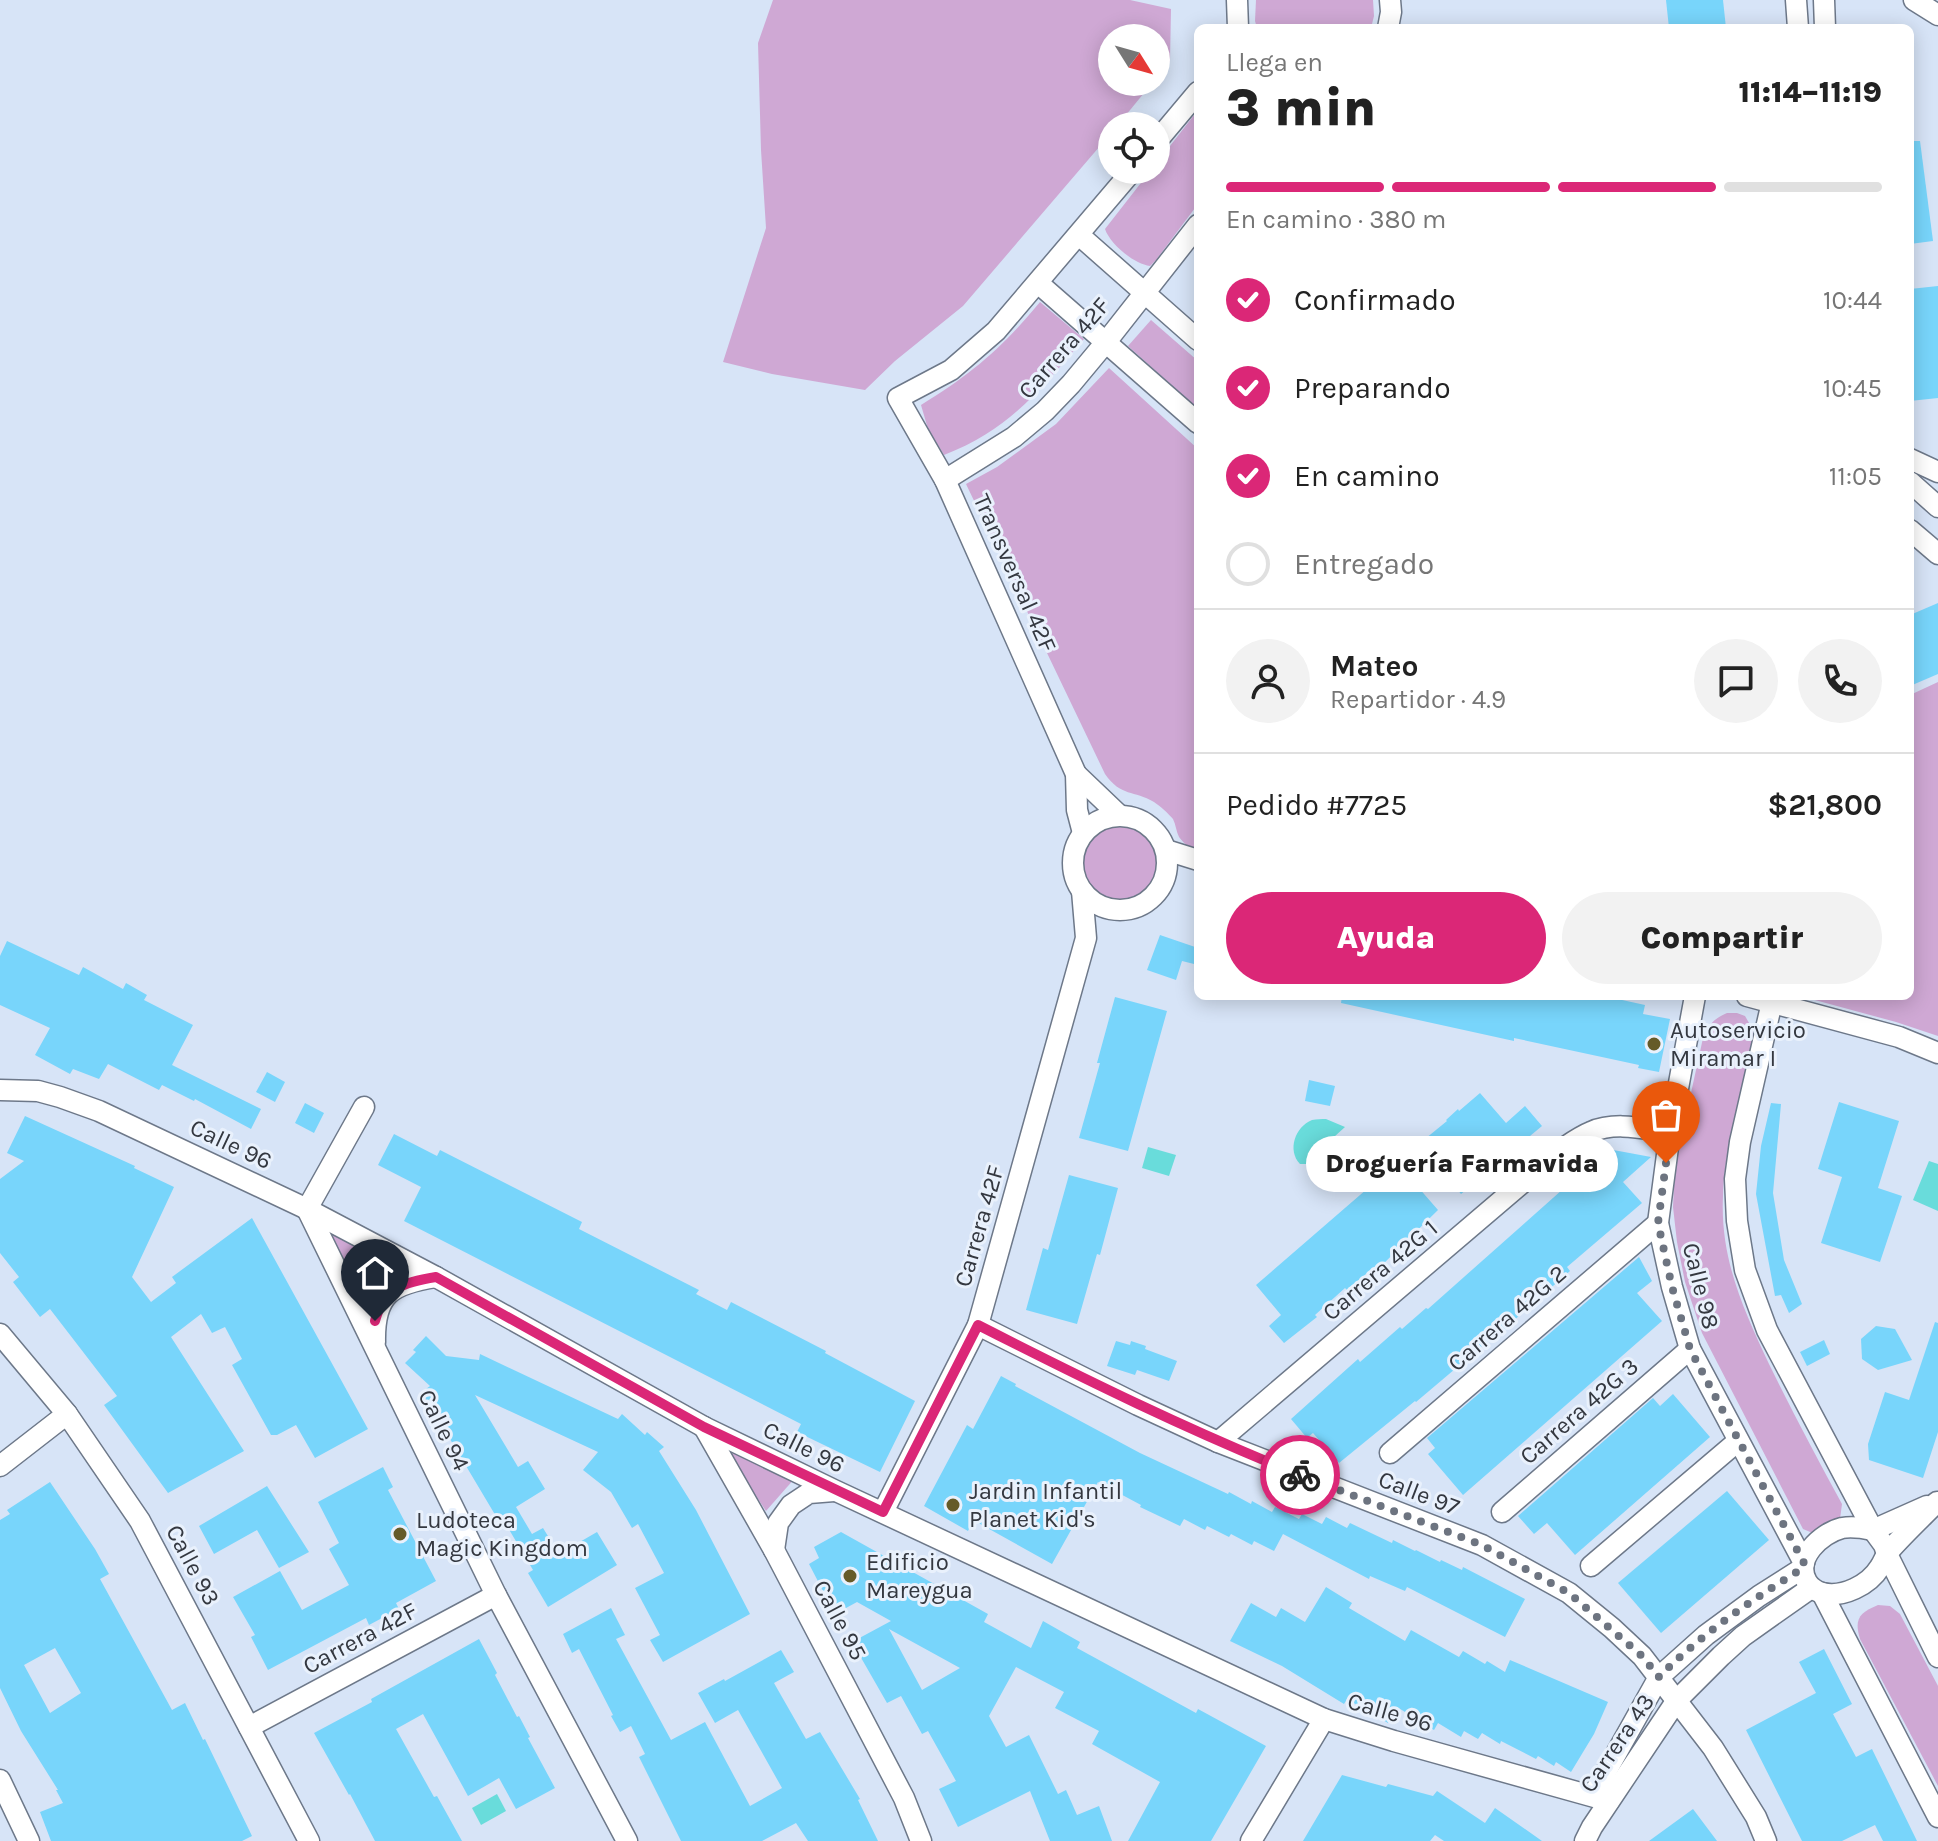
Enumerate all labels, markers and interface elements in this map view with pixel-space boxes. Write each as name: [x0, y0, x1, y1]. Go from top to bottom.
north arrow: [1098, 24, 1170, 96]
map controls: [1098, 24, 1170, 184]
text: Llega en: [1226, 47, 1323, 78]
text: 11:14–11:19: [1739, 74, 1882, 110]
text: 3 min: [1226, 77, 1376, 138]
button: locate: [1098, 112, 1170, 184]
text: En camino · 380 m: [1226, 204, 1446, 235]
icon: check: [1226, 278, 1270, 322]
text: Confirmado: [1294, 282, 1456, 318]
text: 10:44: [1823, 285, 1882, 316]
street label: Carrera 42F: [1012, 292, 1116, 404]
icon: check: [1226, 366, 1270, 410]
text: Preparando: [1294, 370, 1451, 406]
text: 10:45: [1823, 373, 1882, 404]
icon: check: [1226, 454, 1270, 498]
text: En camino: [1294, 458, 1440, 494]
text: 11:05: [1829, 461, 1882, 492]
street label: Transversal 42F: [968, 489, 1062, 657]
text: Entregado: [1294, 546, 1434, 582]
button: person: [1226, 639, 1310, 723]
button: chat: [1694, 639, 1778, 723]
button: phone: [1798, 639, 1882, 723]
text: Mateo: [1330, 648, 1419, 684]
text: Repartidor · 4.9: [1330, 684, 1506, 715]
text: Pedido #7725: [1226, 787, 1407, 823]
text: $21,800: [1768, 787, 1882, 823]
button: Ayuda: [1226, 892, 1546, 984]
button: Compartir: [1562, 892, 1882, 984]
place label: Autoservicio Miramar I: [1670, 1016, 1806, 1072]
marker: Autoservicio Miramar I: [1645, 1035, 1663, 1053]
pin: [1632, 1081, 1700, 1163]
icon: bag: [1644, 1093, 1688, 1137]
street label: Calle 96: [186, 1113, 276, 1175]
callout: Droguería Farmavida: [1306, 1135, 1618, 1191]
text: Droguería Farmavida: [1325, 1148, 1599, 1179]
street label: Carrera 42F: [948, 1162, 1010, 1290]
street label: Carrera 42G 1: [1317, 1214, 1443, 1326]
pin: [341, 1239, 409, 1321]
street label: Calle 98: [1677, 1240, 1725, 1332]
icon: home: [353, 1251, 397, 1295]
street label: Carrera 42G 2: [1442, 1259, 1572, 1377]
street label: Carrera 42G 3: [1514, 1352, 1644, 1470]
street label: Calle 94: [412, 1385, 476, 1475]
street label: Calle 96: [759, 1415, 849, 1479]
courier: [1260, 1435, 1340, 1515]
icon: bike: [1278, 1453, 1322, 1497]
street label: Calle 97: [1375, 1465, 1463, 1521]
place label: Jardin Infantil Planet Kid's: [969, 1477, 1122, 1533]
marker: Jardin Infantil Planet Kid's: [944, 1496, 962, 1514]
place label: Ludoteca Magic Kingdom: [416, 1506, 588, 1562]
street label: Calle 93: [160, 1520, 226, 1610]
marker: Ludoteca Magic Kingdom: [391, 1525, 409, 1543]
place label: Edificio Mareygua: [866, 1548, 973, 1604]
marker: Edificio Mareygua: [841, 1567, 859, 1585]
street label: Calle 95: [807, 1575, 873, 1665]
street label: Carrera 42F: [298, 1596, 422, 1680]
street label: Calle 96: [1344, 1687, 1436, 1737]
street label: Carrera 43: [1574, 1688, 1660, 1798]

